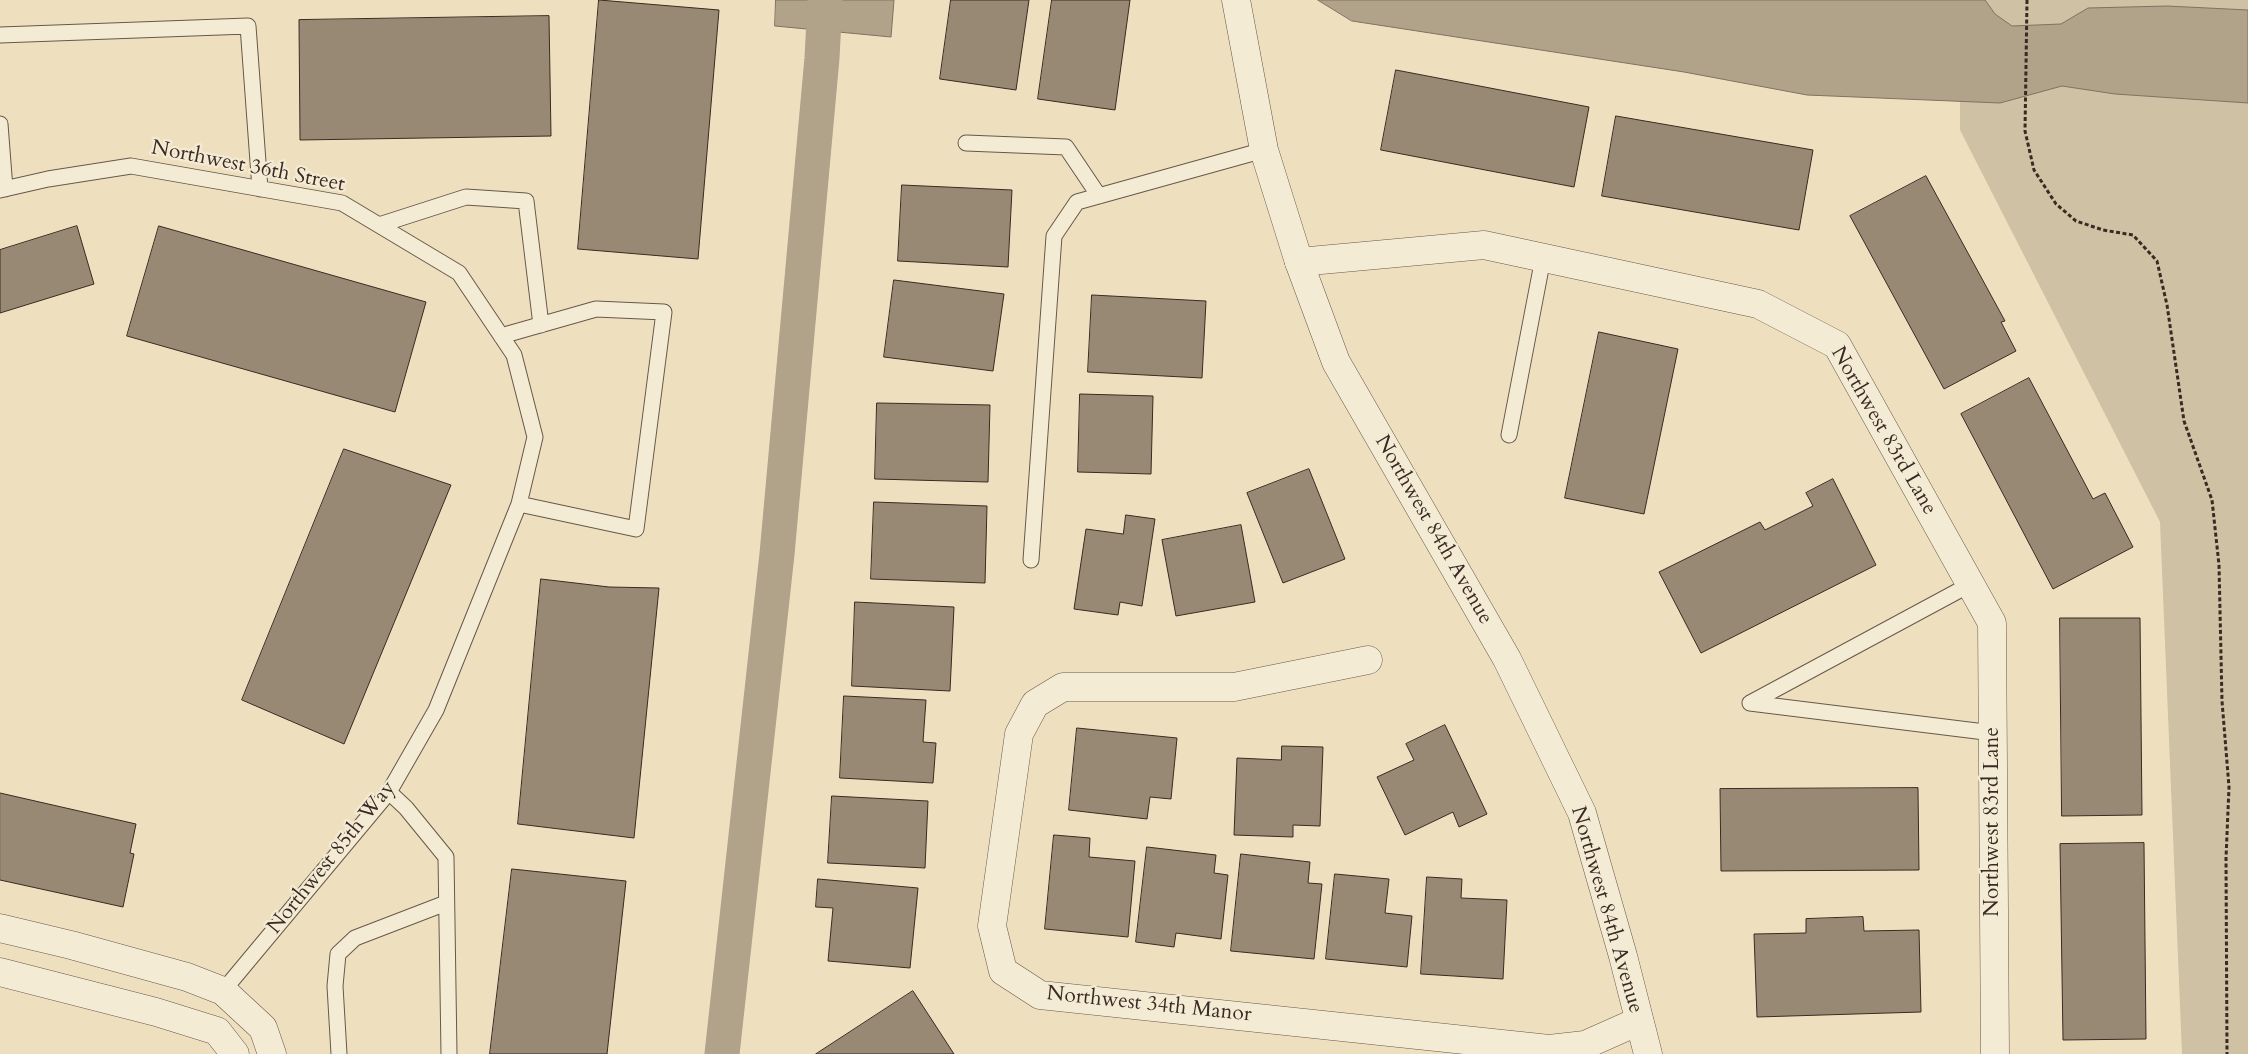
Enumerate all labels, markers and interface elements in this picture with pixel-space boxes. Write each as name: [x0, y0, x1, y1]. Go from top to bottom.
street label: Northwest 36th Street: [149, 136, 347, 198]
street label: Northwest 83rd Lane: [1825, 342, 1941, 520]
street label: Northwest 84th Avenue: [1369, 431, 1497, 629]
street label: Northwest 83rd Lane: [1980, 727, 2006, 917]
street label: Northwest 85th Way: [263, 776, 401, 940]
street label: Northwest 84th Avenue: [1564, 804, 1648, 1016]
street label: Northwest 34th Manor: [1045, 982, 1253, 1028]

